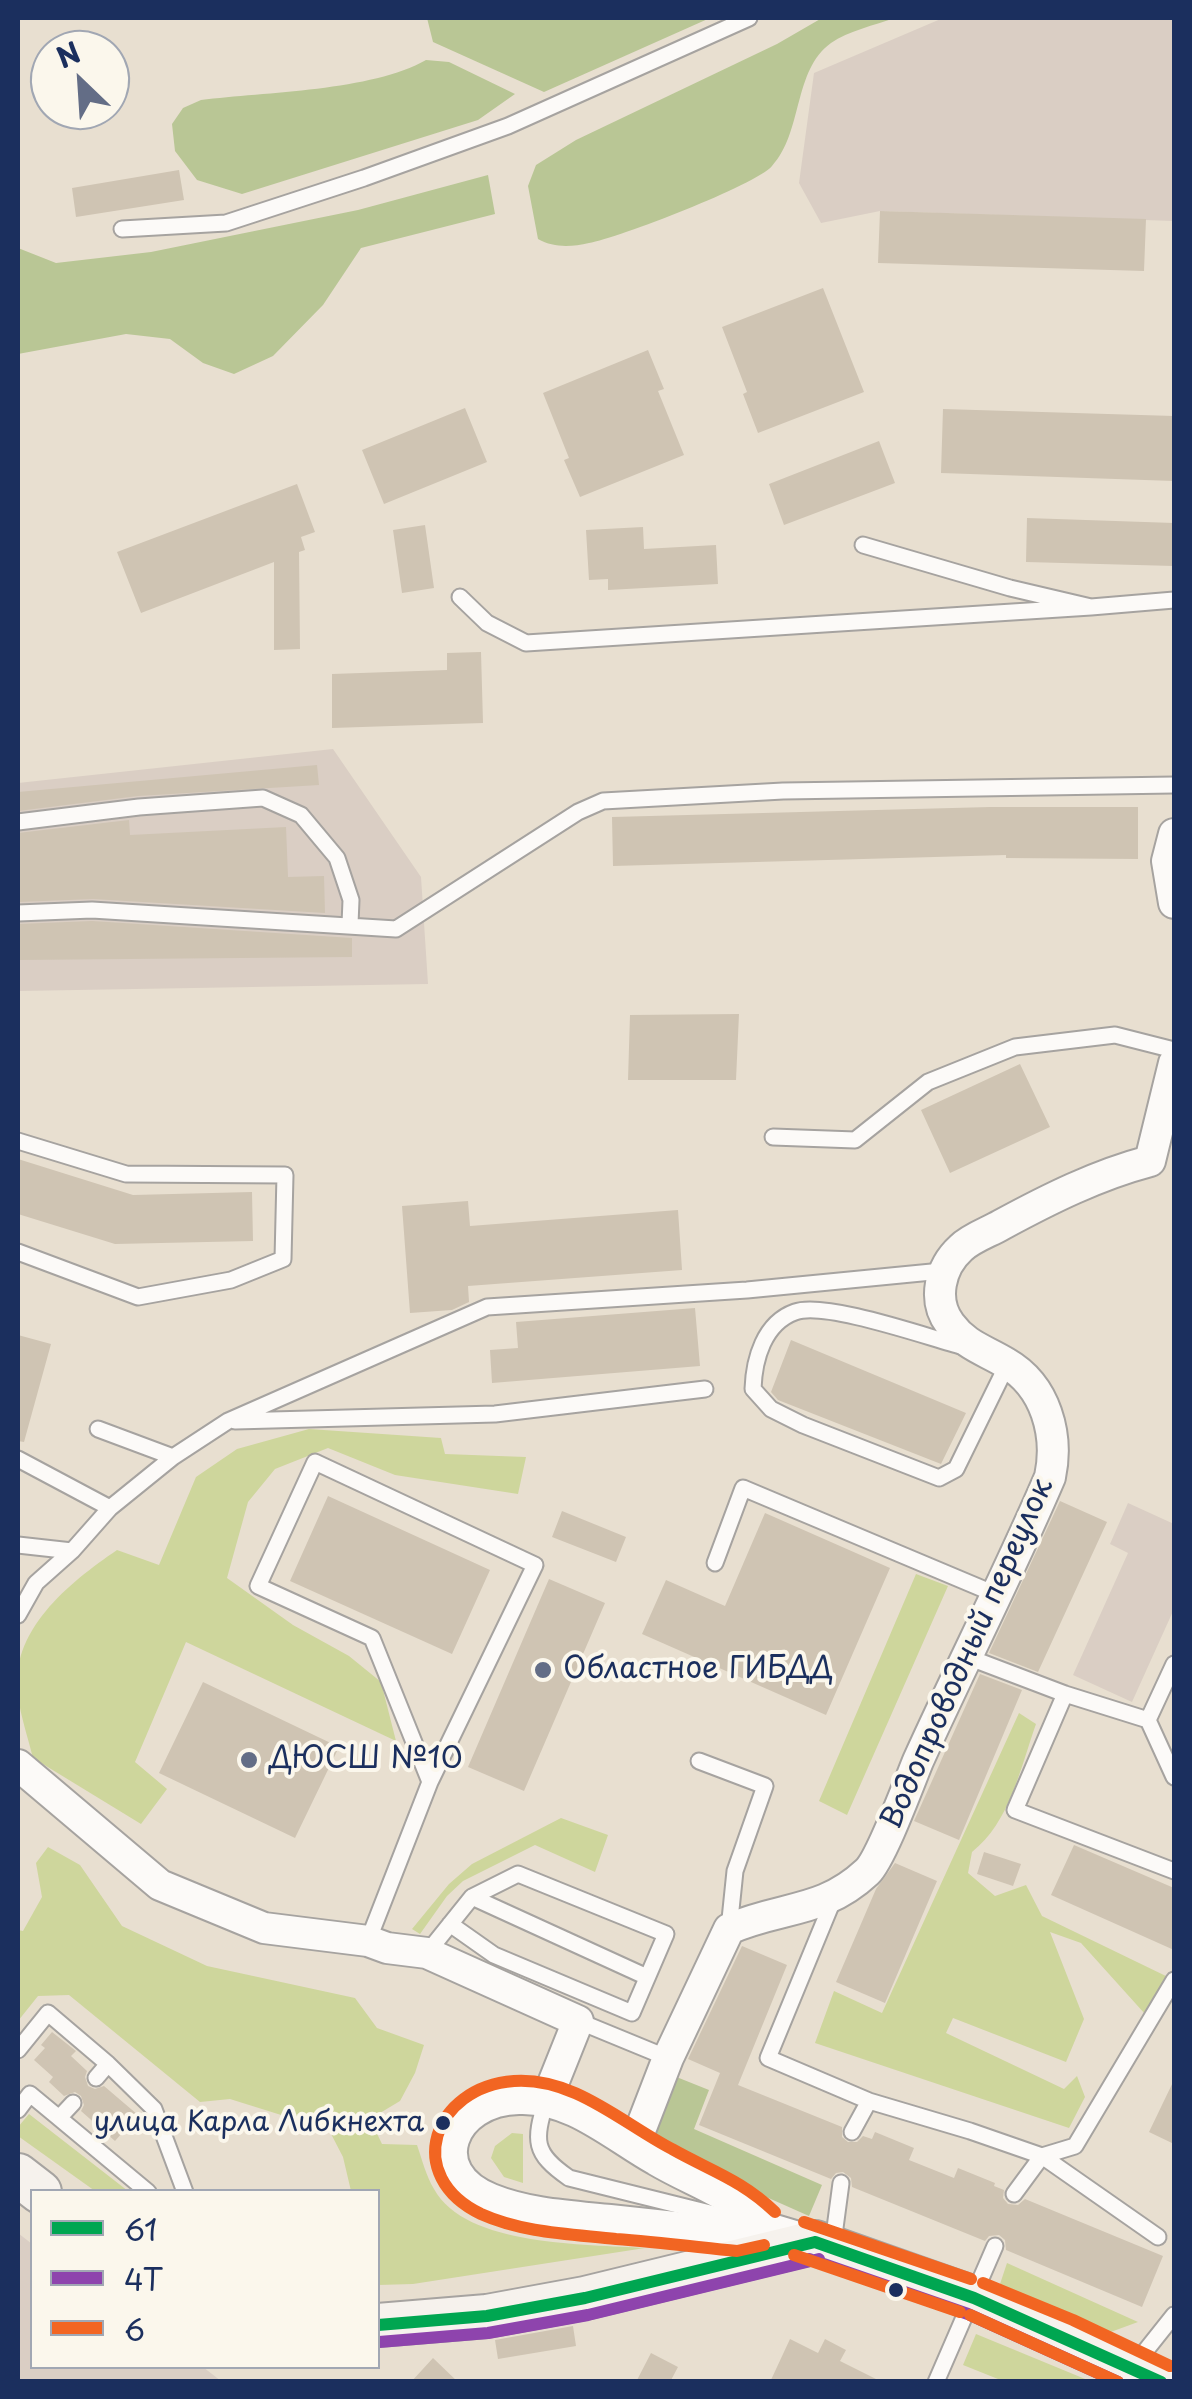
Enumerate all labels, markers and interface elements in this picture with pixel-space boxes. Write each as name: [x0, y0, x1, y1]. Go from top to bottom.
north arrow: [30, 30, 130, 130]
text: N: [49, 30, 87, 78]
street label: Водопроводный переулок: [874, 1473, 1062, 1835]
place label: Областное ГИБДД: [563, 1652, 833, 1688]
marker: Областное ГИБДД: [532, 1659, 554, 1681]
place label: ДЮСШ №10: [269, 1742, 463, 1778]
marker: ДЮСШ №10: [238, 1749, 260, 1771]
place label: улица Карла Либкнехта: [94, 2106, 424, 2140]
marker: улица Карла Либкнехта: [433, 2113, 453, 2133]
legend: [30, 2189, 380, 2369]
text: 61: [124, 2206, 158, 2251]
text: 4Т: [124, 2256, 163, 2301]
unlabelled marker: [886, 2280, 906, 2300]
text: 6: [124, 2306, 145, 2351]

